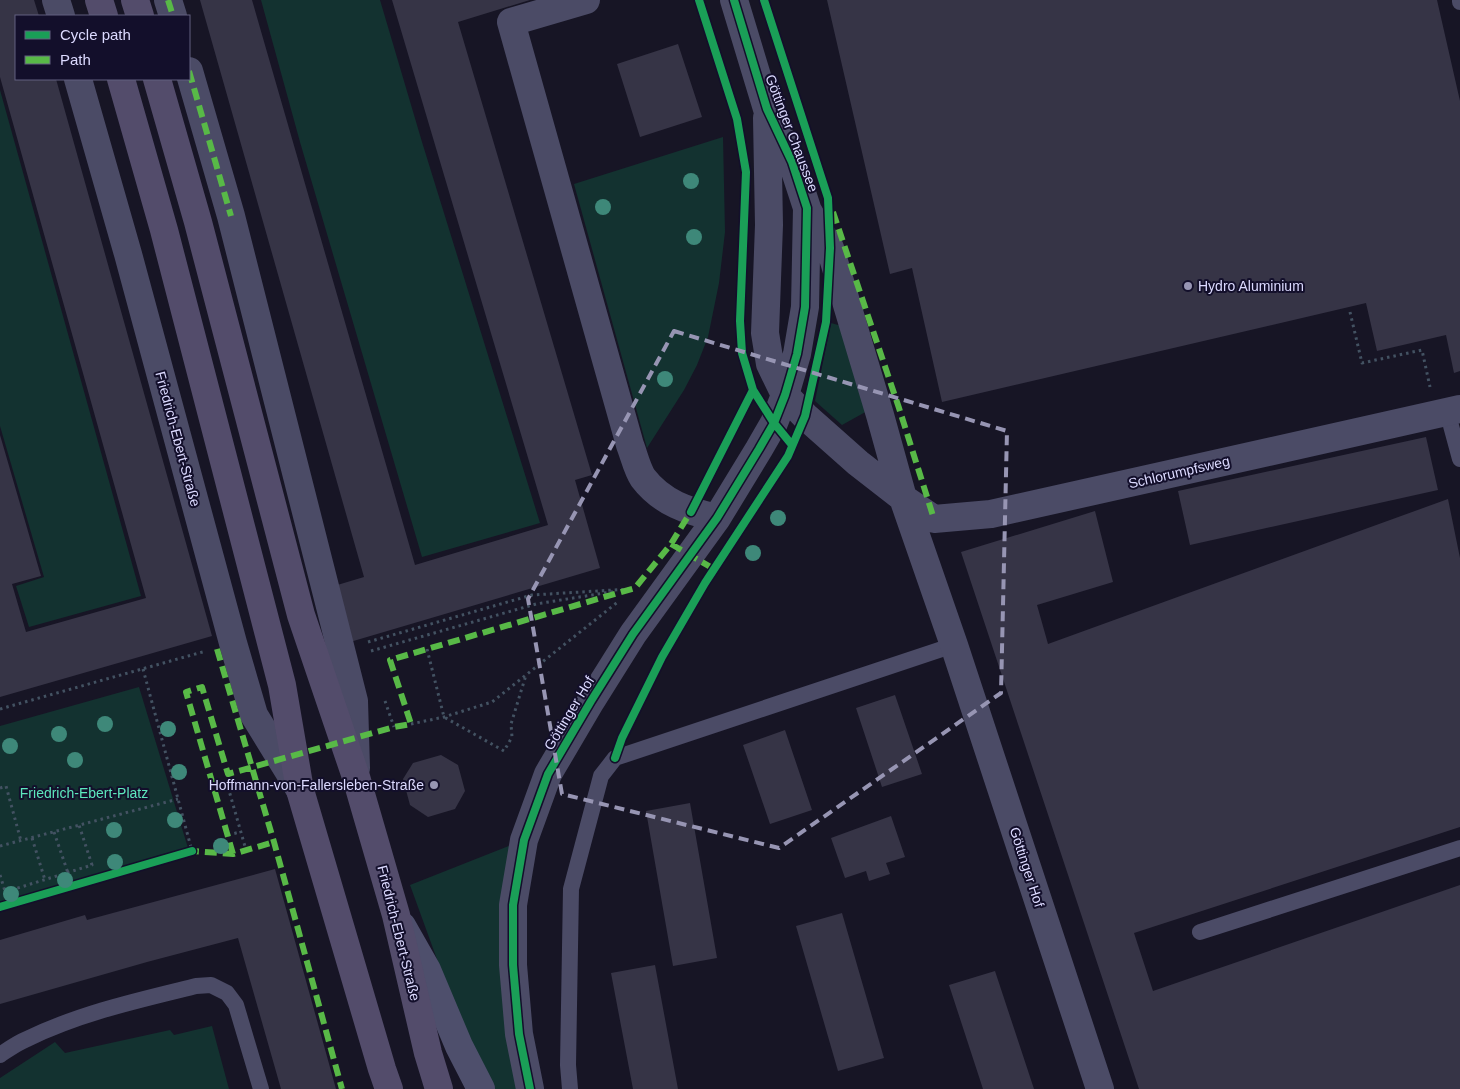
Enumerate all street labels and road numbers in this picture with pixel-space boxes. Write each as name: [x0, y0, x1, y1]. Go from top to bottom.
street label: Göttinger Chaussee: [762, 72, 822, 194]
street label: Friedrich-Ebert-Straße: [152, 370, 204, 509]
street label: Schlorumpfsweg: [1127, 453, 1231, 491]
street label: Göttinger Hof: [541, 673, 597, 753]
street label: Göttinger Hof: [1007, 825, 1048, 909]
street label: Friedrich-Ebert-Straße: [374, 864, 424, 1003]

